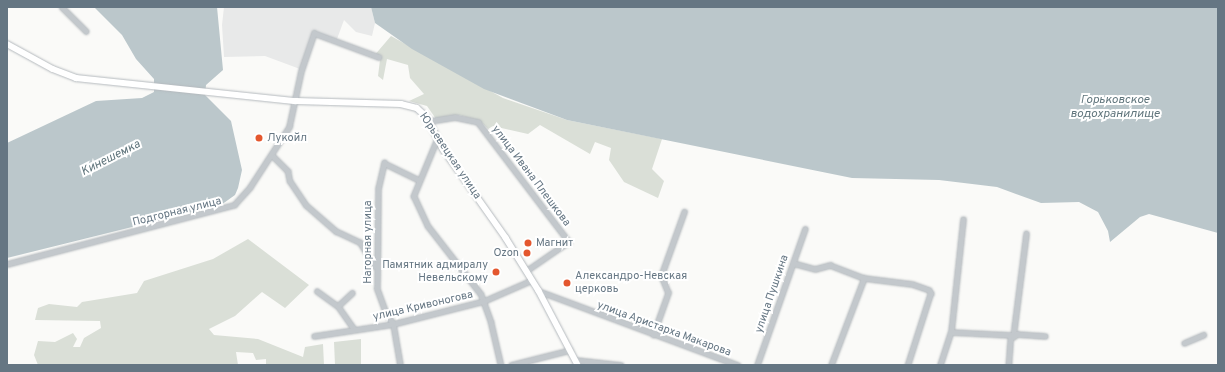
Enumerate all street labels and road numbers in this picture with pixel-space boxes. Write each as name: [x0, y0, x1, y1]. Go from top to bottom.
street label: Юрьевецкая улица: [416, 110, 484, 202]
street label: улица Ивана Плешкова: [489, 123, 573, 229]
street label: Подгорная улица: [131, 195, 223, 229]
street label: Нагорная улица: [361, 200, 375, 284]
street label: улица Пушкина: [752, 253, 792, 335]
street label: улица Кривоногова: [372, 288, 474, 324]
street label: улица Аристарха Макарова: [595, 298, 733, 360]

